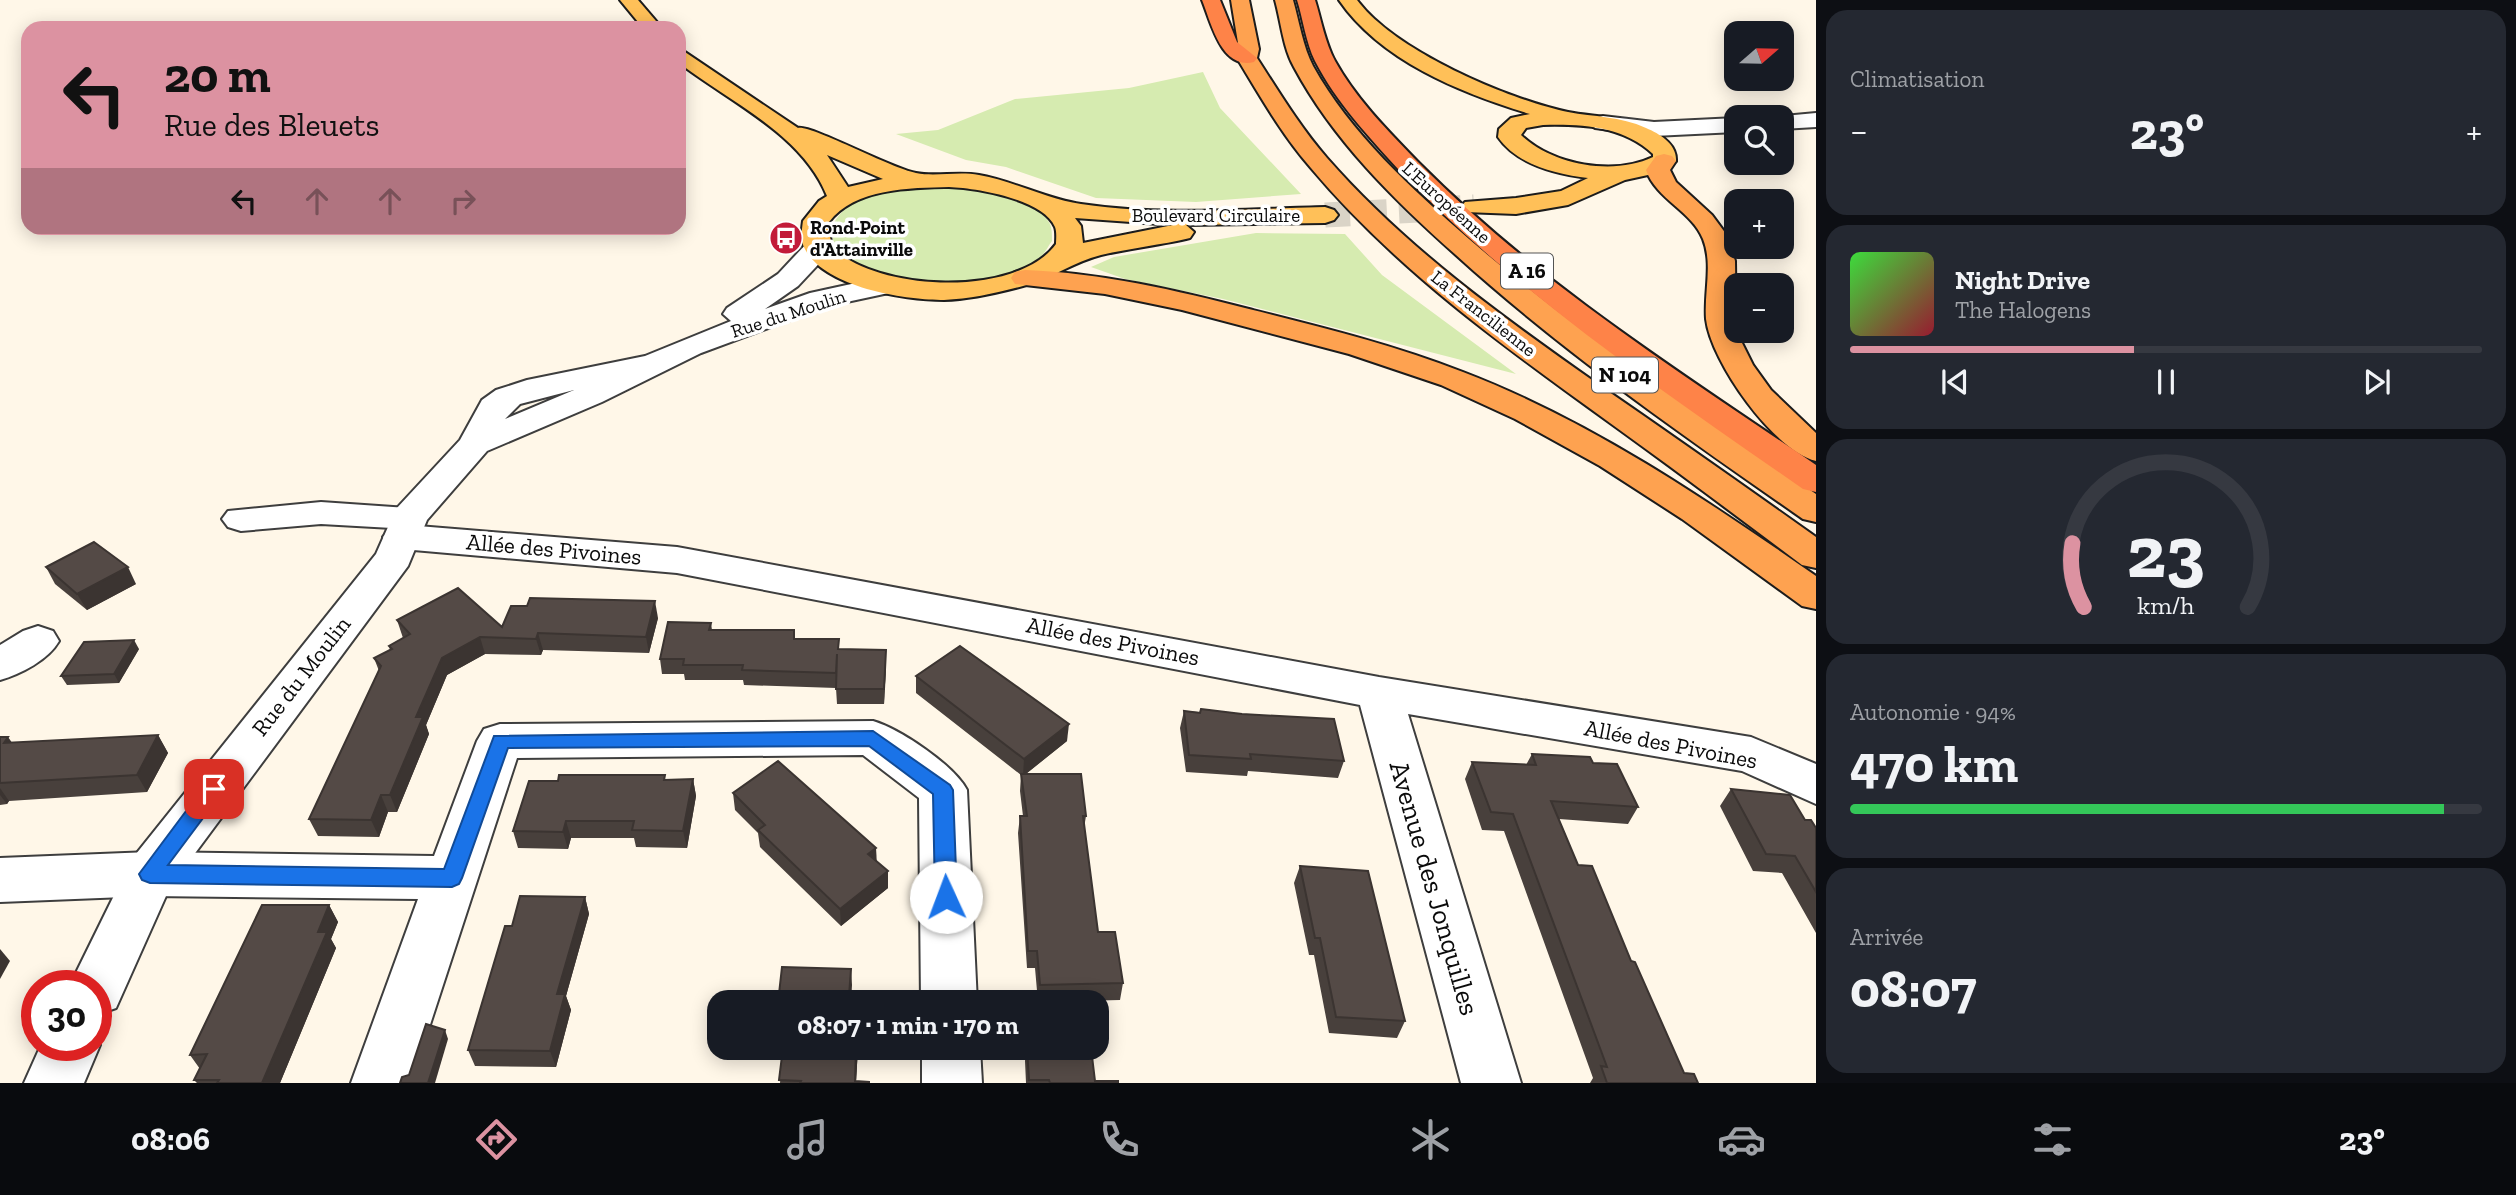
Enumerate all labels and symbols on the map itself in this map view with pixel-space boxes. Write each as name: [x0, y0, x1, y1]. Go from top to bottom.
north arrow: [1724, 21, 1794, 91]
street label: L'Européenne: [1398, 157, 1496, 248]
street label: Boulevard Circulaire: [1132, 204, 1300, 227]
place label: Rond-Point d'Attainville: [810, 216, 913, 261]
bus stop icon: Rond-Point d'Attainville: [767, 219, 805, 257]
road number: A 16: [1501, 254, 1553, 288]
street label: La Francilienne: [1427, 265, 1541, 361]
street label: Rue du Moulin: [728, 284, 848, 343]
road number: N 104: [1592, 358, 1658, 392]
street label: Allée des Pivoines: [465, 527, 643, 571]
street label: Allée des Pivoines: [1024, 610, 1202, 672]
street label: Rue du Moulin: [246, 611, 356, 741]
street label: Allée des Pivoines: [1582, 713, 1760, 775]
street label: Avenue des Jonquilles: [1382, 757, 1487, 1019]
pin: [184, 759, 244, 819]
position arrow: [909, 860, 983, 934]
speed limit sign: 30: [21, 970, 112, 1061]

